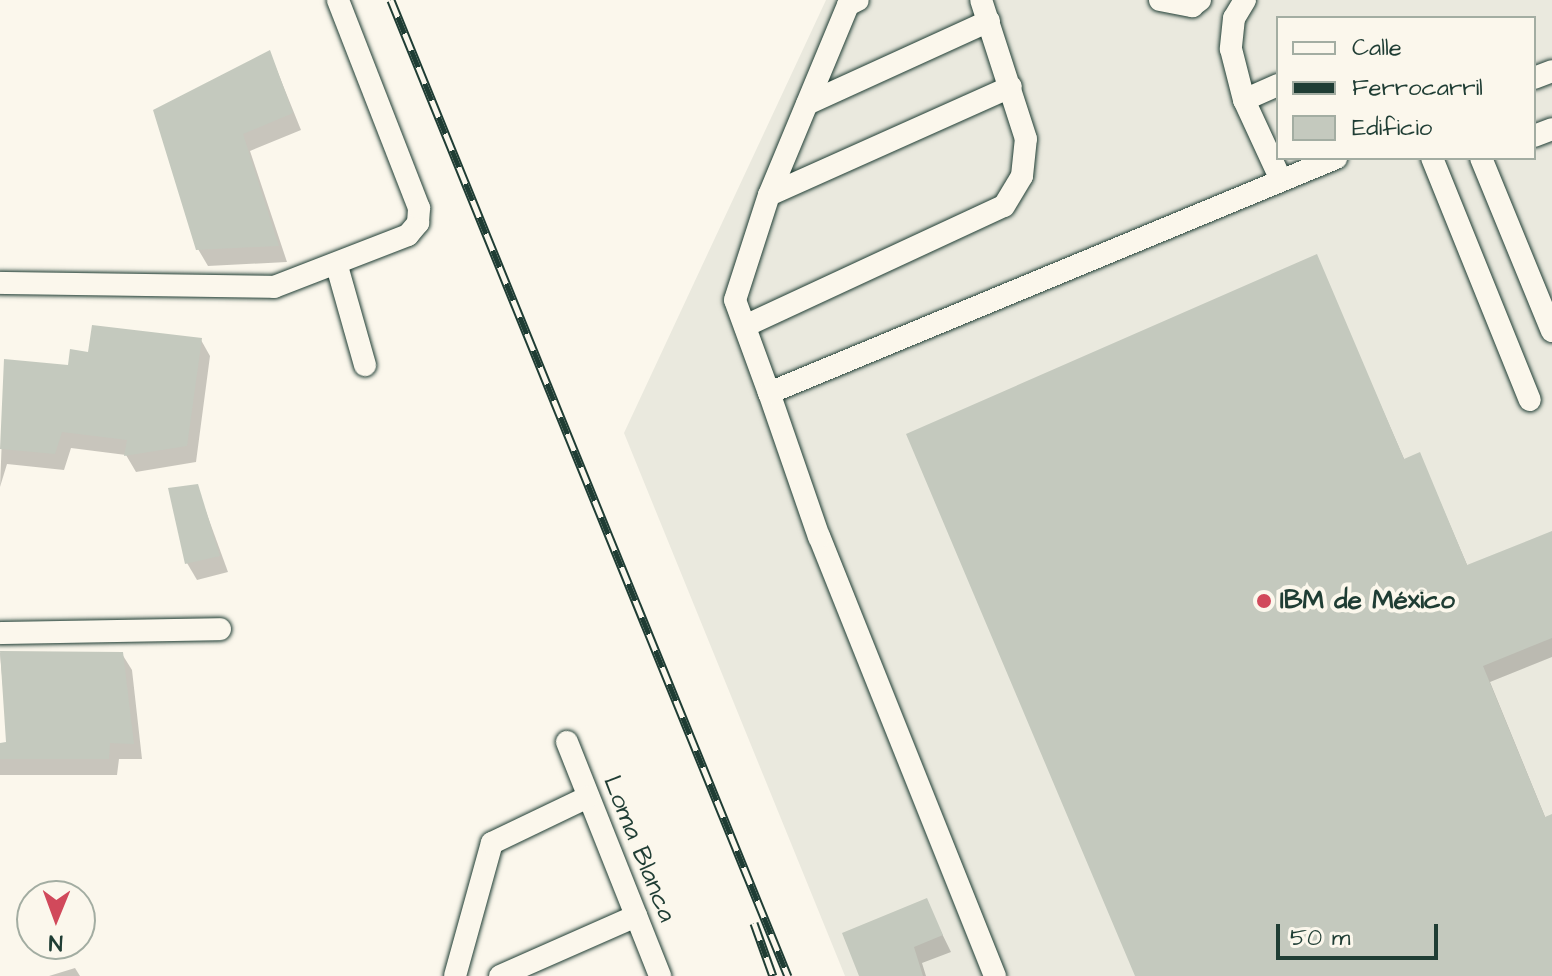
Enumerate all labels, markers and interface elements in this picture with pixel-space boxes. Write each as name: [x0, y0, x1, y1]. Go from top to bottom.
legend: [1276, 16, 1536, 160]
text: Calle: [1352, 31, 1402, 65]
text: Ferrocarril: [1352, 71, 1483, 105]
text: Edificio: [1352, 111, 1432, 145]
place label: IBM de México: [1280, 585, 1455, 617]
marker: IBM de México: [1255, 592, 1273, 610]
street label: Loma Blanca: [596, 771, 682, 927]
north arrow: [16, 880, 96, 960]
scale bar: [1280, 908, 1442, 958]
text: 50 m: [1290, 921, 1350, 955]
text: N: [48, 927, 63, 958]

